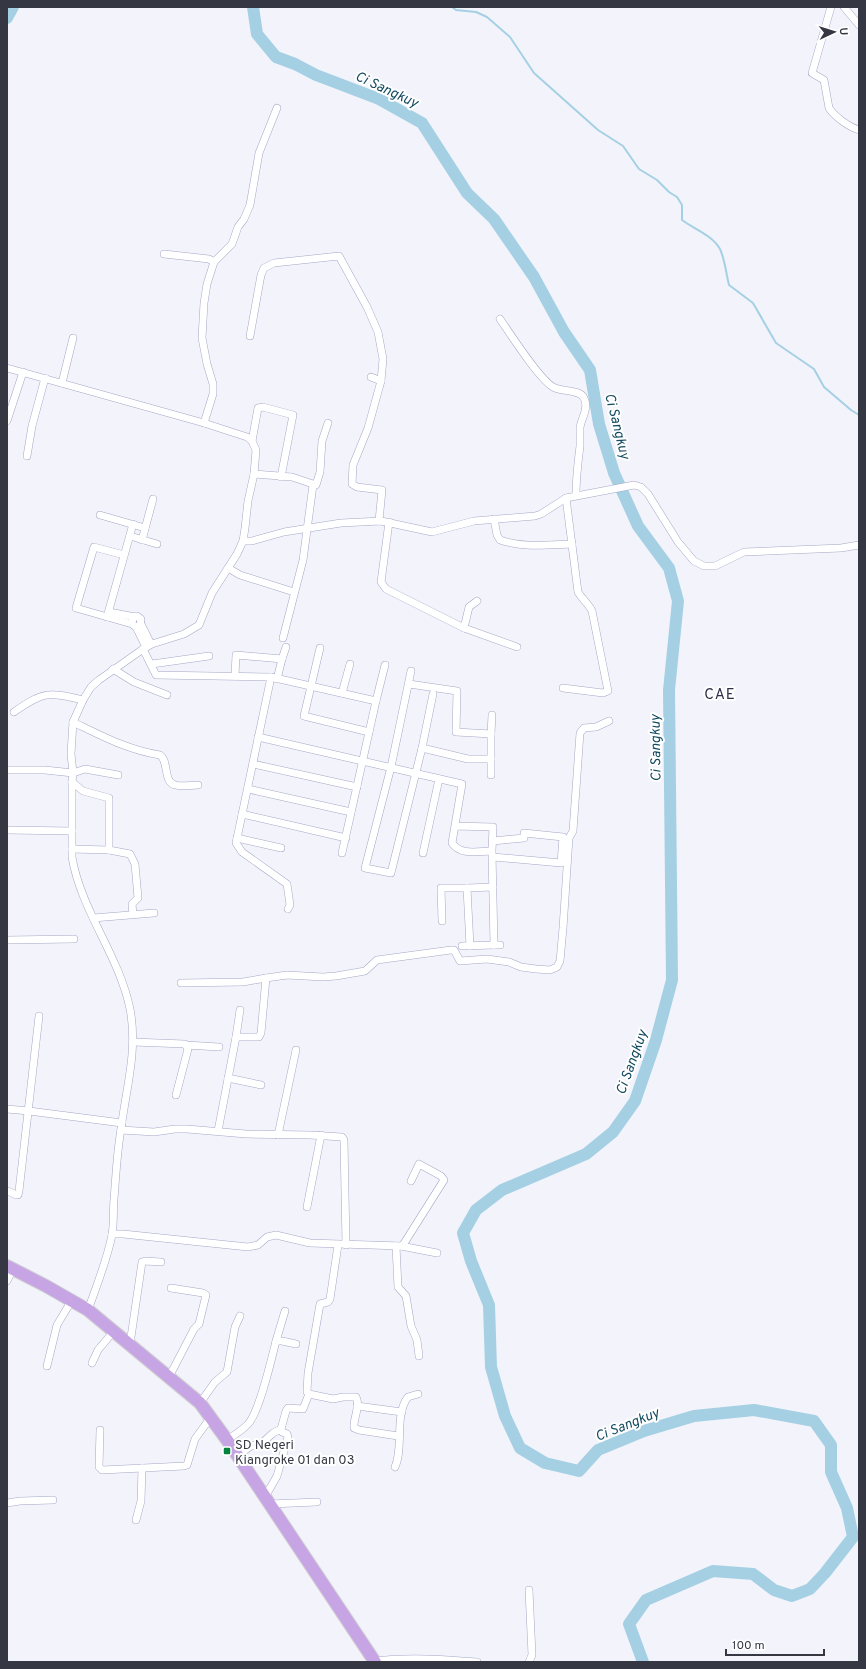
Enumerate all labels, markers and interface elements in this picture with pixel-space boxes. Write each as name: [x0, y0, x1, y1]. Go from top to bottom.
north arrow: [814, 12, 854, 52]
text: U: [836, 27, 850, 36]
water label: Ci Sangkuy: [352, 68, 421, 113]
water label: Ci Sangkuy: [600, 392, 633, 462]
district label: CAE: [704, 686, 736, 705]
water label: Ci Sangkuy: [647, 713, 666, 782]
water label: Ci Sangkuy: [613, 1027, 652, 1097]
water label: Ci Sangkuy: [593, 1405, 663, 1446]
place label: SD Negeri Kiangroke 01 dan 03: [235, 1438, 354, 1469]
marker: SD Negeri Kiangroke 01 dan 03: [222, 1446, 232, 1456]
scale bar: [726, 1631, 824, 1657]
text: 100 m: [732, 1638, 765, 1654]

